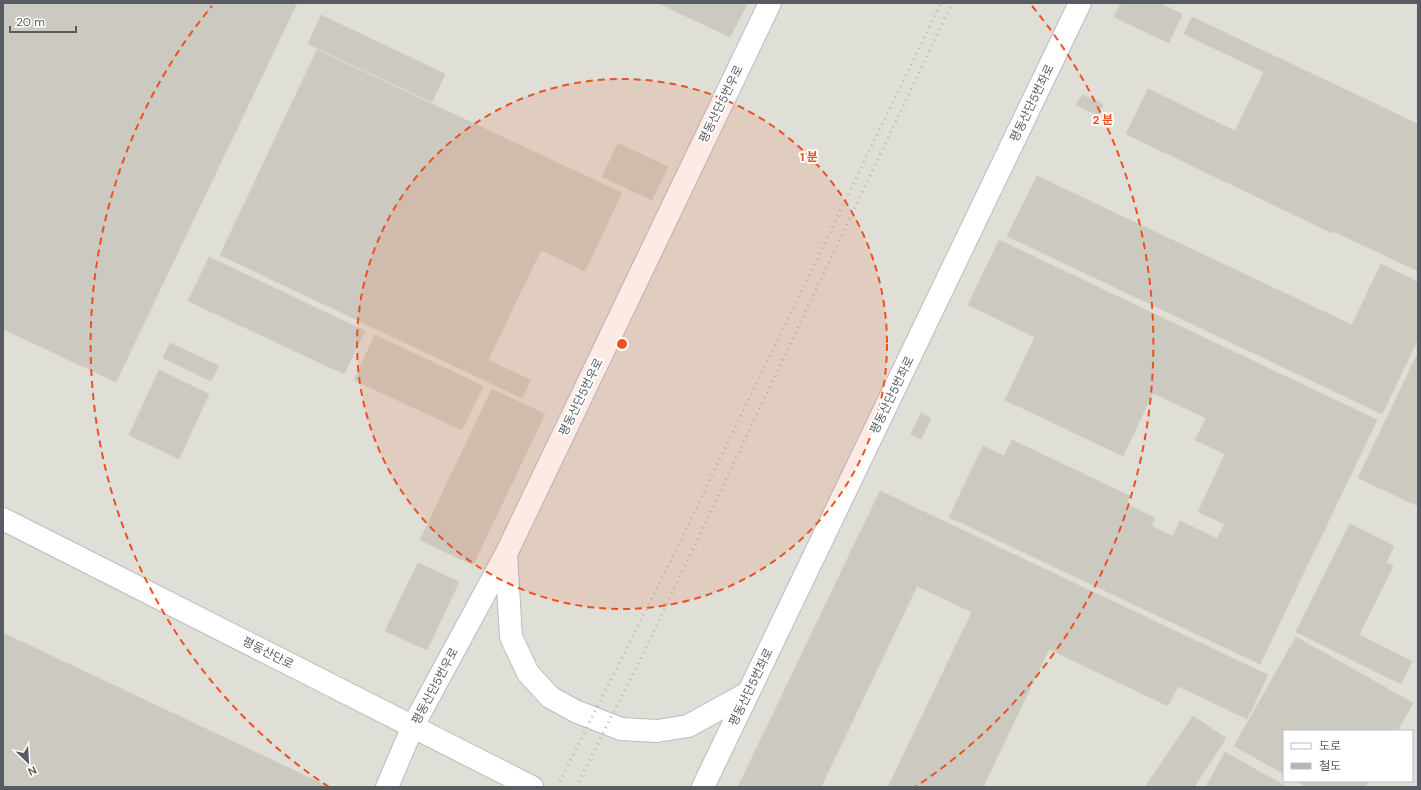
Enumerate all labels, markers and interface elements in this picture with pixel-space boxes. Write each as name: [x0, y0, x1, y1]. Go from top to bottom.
scale bar: [10, 8, 76, 34]
text: 20 m: [16, 14, 45, 30]
street label: 평동산단5번좌로: [1006, 61, 1058, 145]
street label: 평동산단5번우로: [695, 62, 747, 146]
text: 2 분: [1093, 112, 1113, 128]
text: 1 분: [800, 149, 818, 165]
centre of rings: [615, 337, 629, 351]
street label: 평동산단5번좌로: [866, 353, 918, 437]
street label: 평동산단5번우로: [555, 355, 607, 439]
street label: 평동산단로: [240, 633, 296, 673]
street label: 평동산단5번우로: [408, 645, 462, 727]
street label: 평동산단5번좌로: [725, 645, 777, 729]
legend: [1283, 730, 1413, 782]
text: 도로: [1319, 738, 1341, 754]
north arrow: [8, 742, 48, 782]
text: 철도: [1319, 758, 1341, 774]
text: N: [26, 763, 39, 779]

